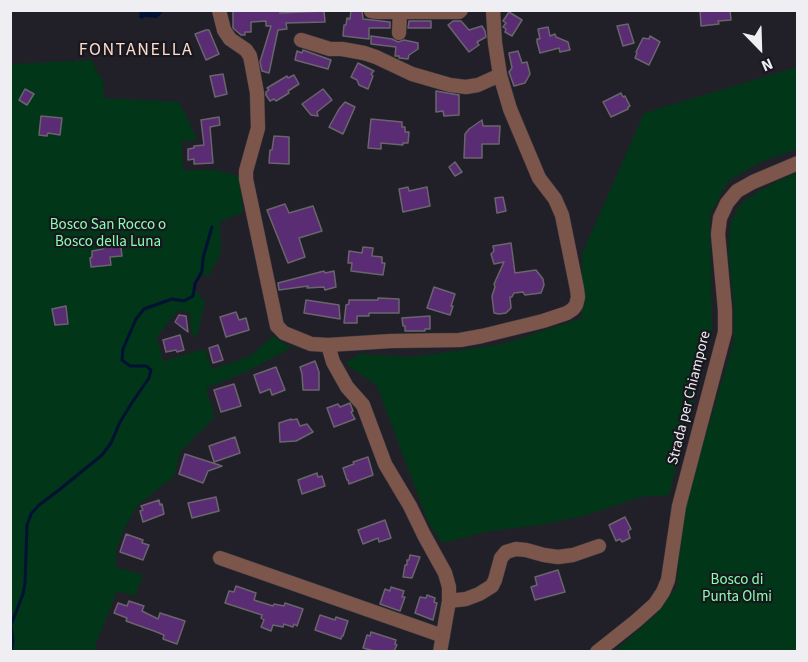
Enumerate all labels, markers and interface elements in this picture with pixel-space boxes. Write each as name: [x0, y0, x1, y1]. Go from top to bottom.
north arrow: [730, 18, 790, 78]
district label: FONTANELLA: [79, 40, 193, 62]
text: N: [758, 52, 776, 77]
park label: Bosco San Rocco o Bosco della Luna: [50, 217, 166, 252]
street label: Strada per Chiampore: [665, 329, 715, 467]
park label: Bosco di Punta Olmi: [702, 572, 772, 607]

